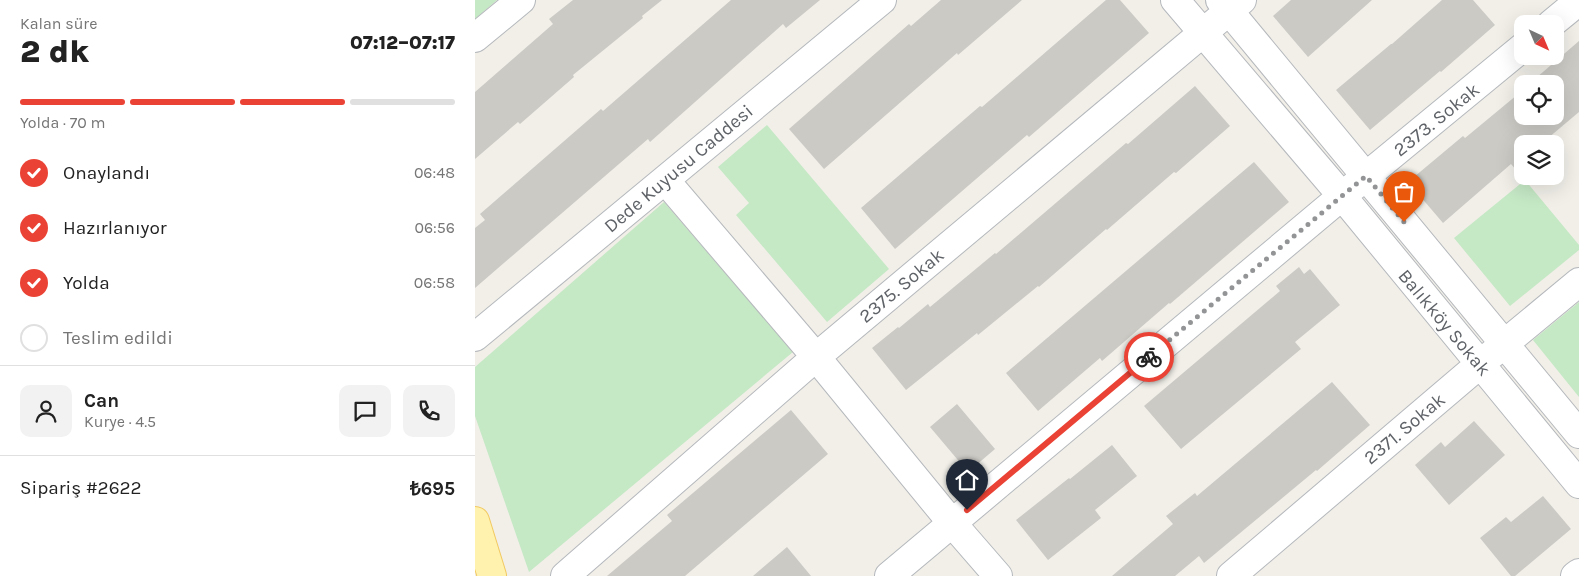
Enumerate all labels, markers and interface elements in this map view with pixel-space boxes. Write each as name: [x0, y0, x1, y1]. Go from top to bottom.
text: Kalan süre: [20, 14, 97, 33]
north arrow: [1514, 15, 1564, 65]
map controls: [1514, 15, 1564, 185]
text: 07:12–07:17: [350, 32, 455, 54]
text: 2 dk: [20, 33, 89, 70]
button: locate: [1514, 75, 1564, 125]
street label: 2373. Sokak: [1389, 78, 1484, 161]
street label: Dede Kuyusu Caddesi: [600, 100, 757, 237]
text: Yolda · 70 m: [20, 113, 105, 132]
button: layers: [1514, 135, 1564, 185]
icon: check: [20, 159, 48, 187]
text: Onaylandı: [63, 162, 150, 184]
text: 06:48: [414, 163, 455, 182]
pin: [1383, 171, 1425, 222]
icon: bag: [1390, 178, 1418, 206]
icon: check: [20, 214, 48, 242]
text: Hazırlanıyor: [63, 217, 167, 239]
text: 06:56: [414, 218, 455, 237]
street label: 2375. Sokak: [855, 244, 949, 327]
street label: Balıkköy Sokak: [1393, 265, 1495, 381]
icon: check: [20, 269, 48, 297]
text: Yolda: [63, 272, 110, 294]
text: 06:58: [414, 273, 455, 292]
text: Teslim edildi: [63, 327, 173, 349]
courier: [1124, 332, 1174, 382]
icon: bike: [1135, 343, 1163, 371]
button: person: [20, 385, 72, 437]
button: chat: [339, 385, 391, 437]
button: phone: [403, 385, 455, 437]
street label: 2371. Sokak: [1360, 388, 1450, 469]
text: Can: [84, 390, 119, 412]
text: Kurye · 4.5: [84, 412, 156, 431]
pin: [946, 459, 988, 510]
icon: home: [953, 466, 981, 494]
text: Sipariş #2622: [20, 477, 142, 499]
text: ₺695: [410, 478, 455, 500]

